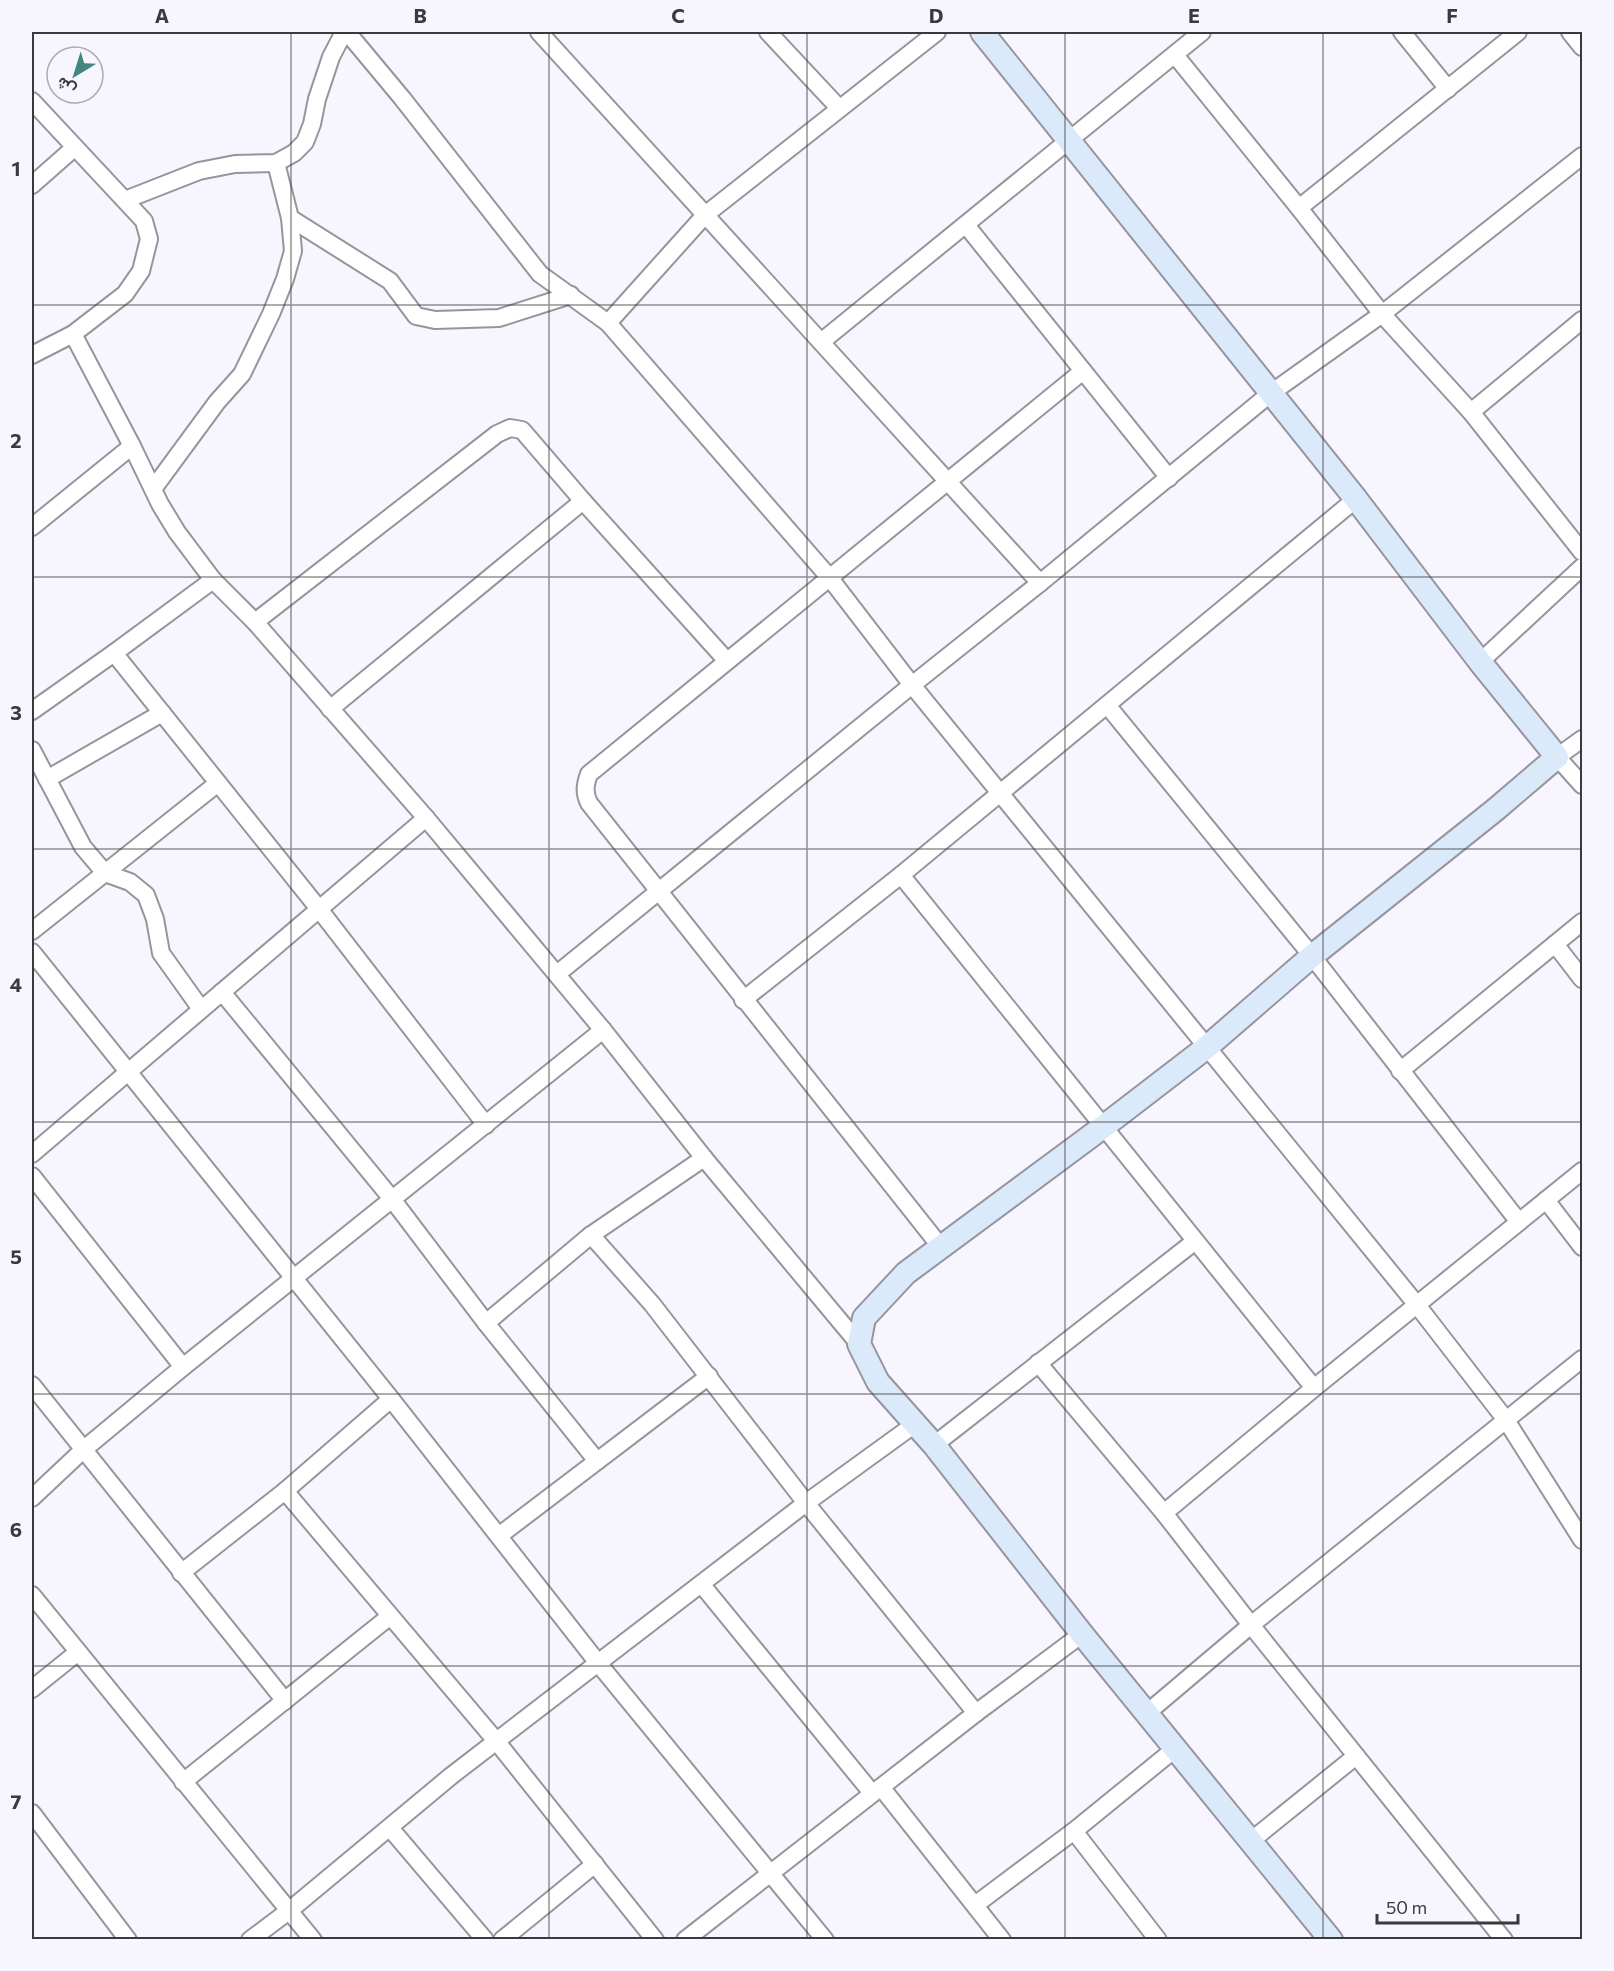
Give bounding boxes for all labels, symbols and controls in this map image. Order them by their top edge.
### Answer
text: A [155,3,169,27]
text: B [413,3,427,27]
text: C [671,3,685,27]
text: D [929,3,943,27]
text: E [1188,3,1200,27]
text: F [1446,3,1458,27]
north arrow [45,45,105,105]
text: ش [52,73,80,101]
text: 1 [11,156,21,180]
text: 2 [10,428,22,452]
text: 3 [10,700,22,724]
text: 4 [10,972,22,996]
text: 5 [10,1244,22,1268]
text: 6 [10,1517,22,1541]
text: 7 [11,1789,22,1813]
scale bar [1377,1887,1518,1925]
text: 50 m [1386,1896,1427,1918]

